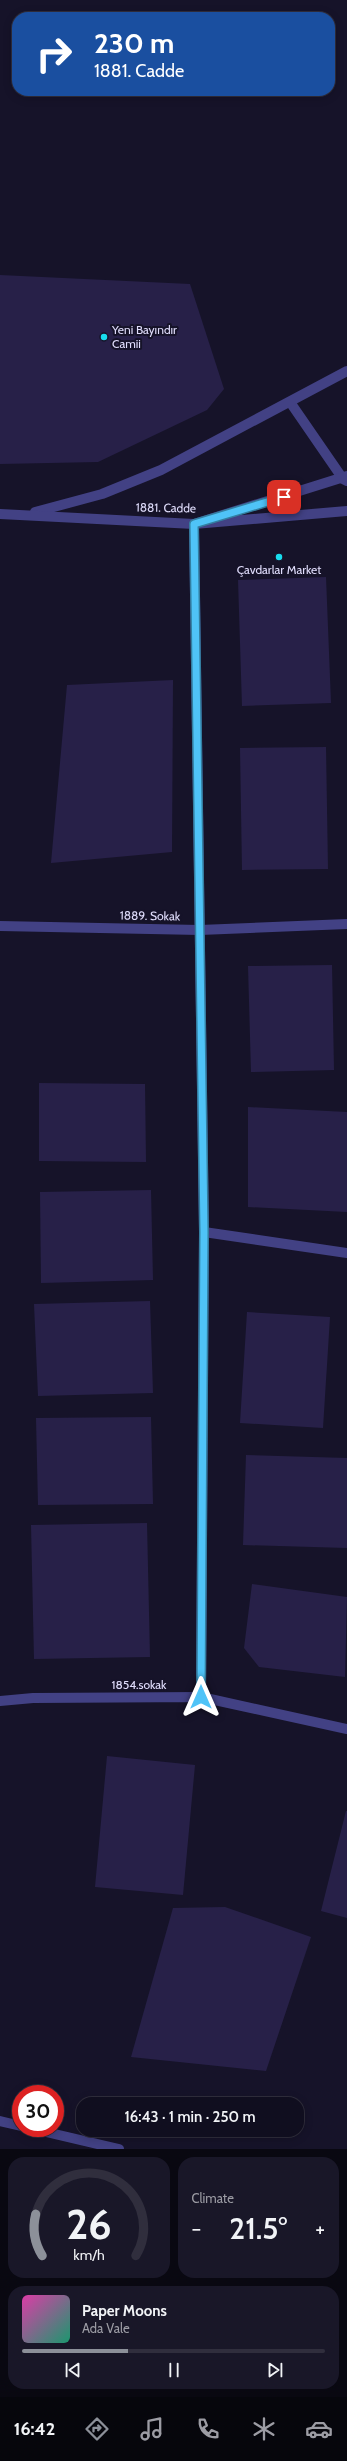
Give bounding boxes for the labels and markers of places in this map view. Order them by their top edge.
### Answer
place label: Yeni Bayındır Camii [111,322,177,351]
marker: Yeni Bayındır Camii [99,332,109,342]
pin [267,480,301,514]
marker: Çavdarlar Market [274,552,284,562]
place label: Çavdarlar Market [237,562,321,577]

